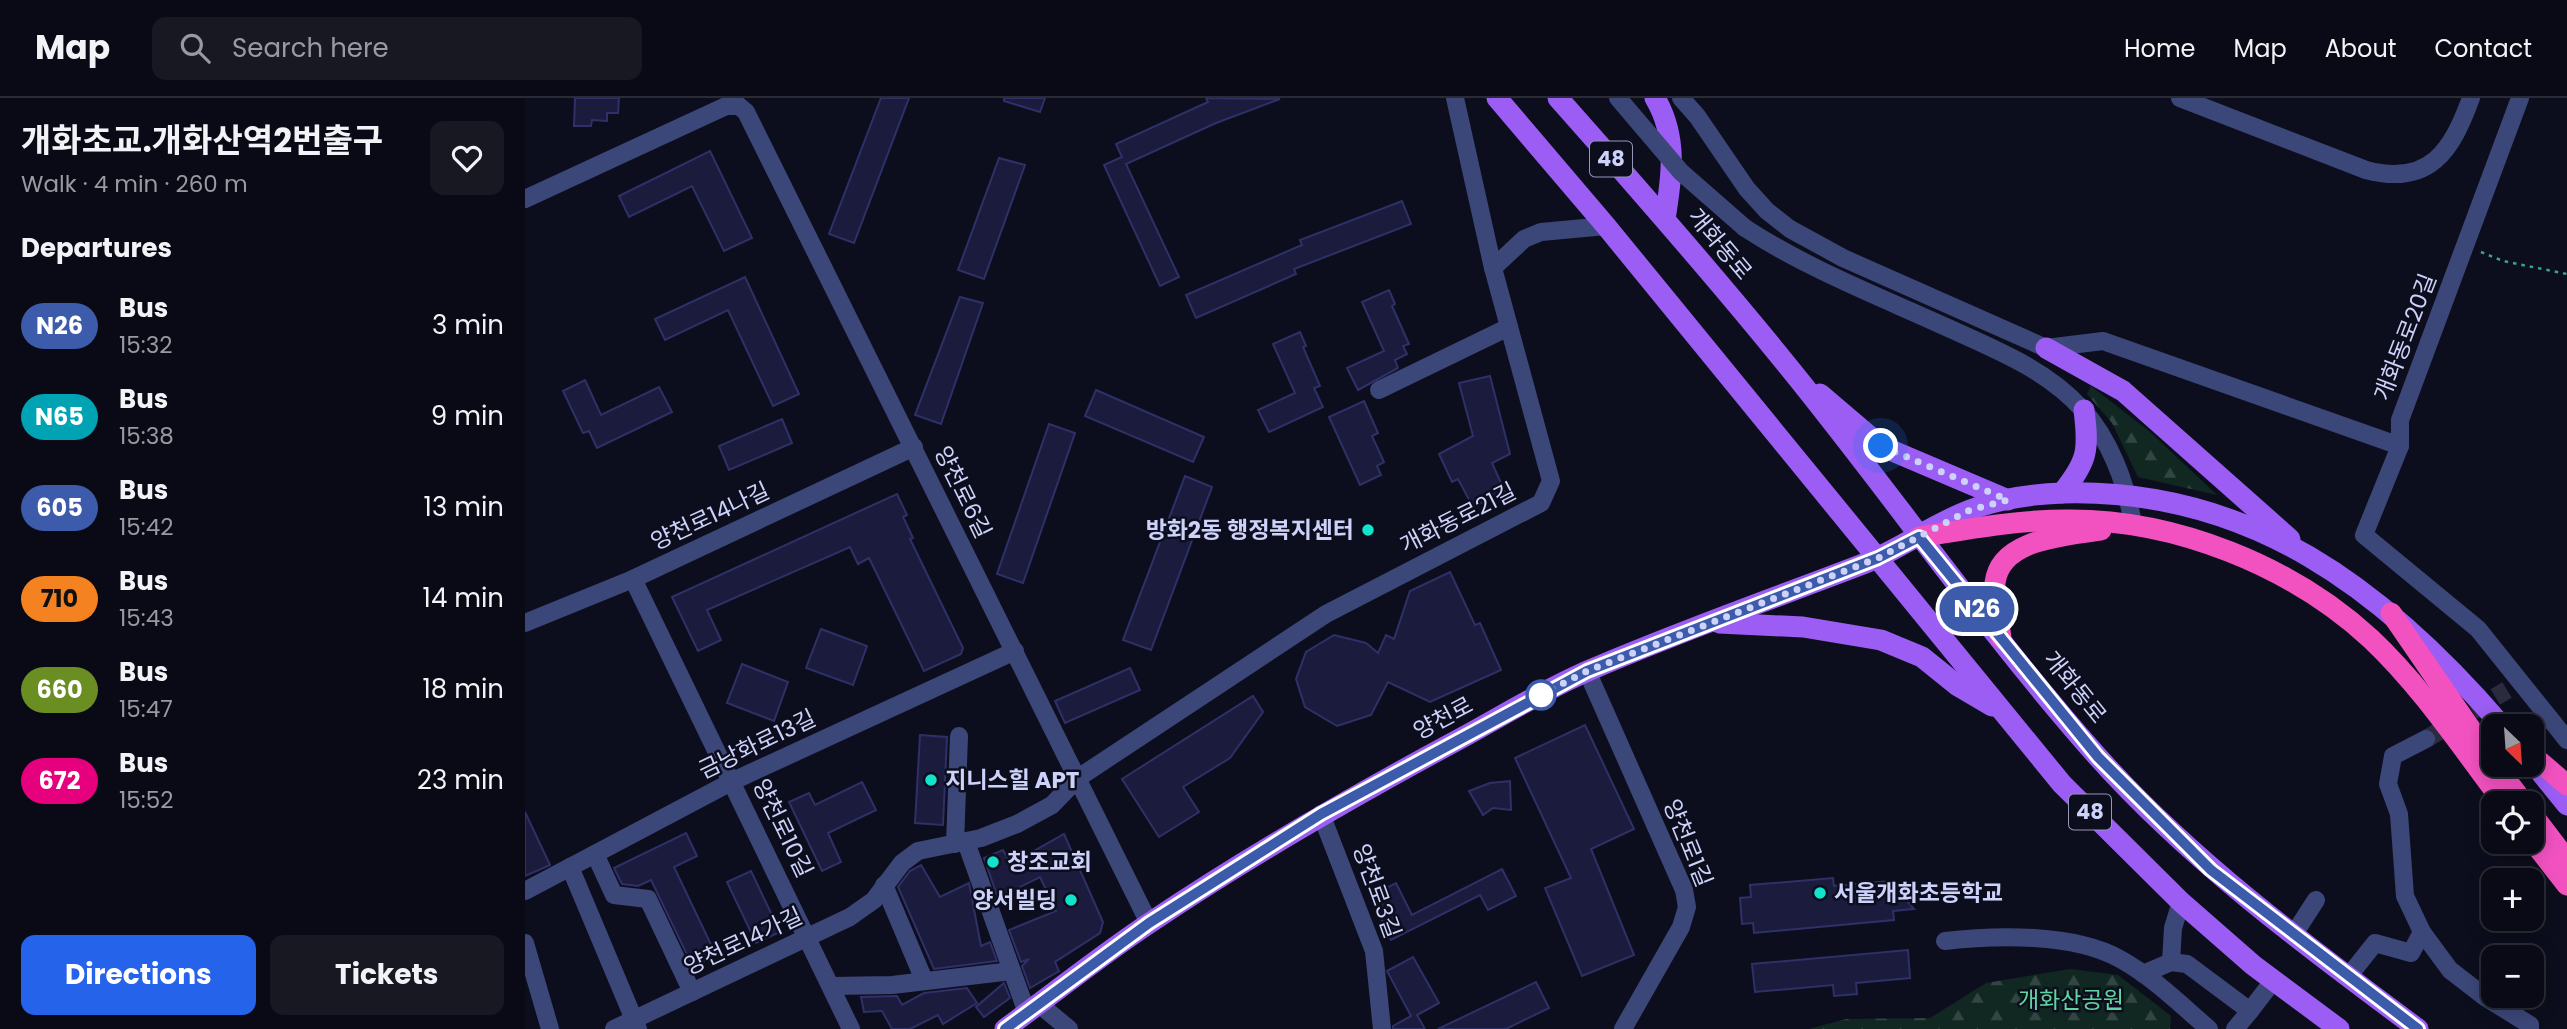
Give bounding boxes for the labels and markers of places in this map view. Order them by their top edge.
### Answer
place label: 방화2동 행정복지센터 [1146,514,1354,546]
marker: 방화2동 행정복지센터 [1360,522,1376,538]
unlabelled marker [1526,680,1556,710]
place label: 지니스힐 APT [945,764,1080,796]
marker: 지니스힐 APT [923,772,939,788]
place label: 창조교회 [1007,846,1092,878]
marker: 창조교회 [985,854,1001,870]
place label: 서울개화초등학교 [1834,877,2003,909]
place label: 양서빌딩 [972,884,1057,916]
marker: 서울개화초등학교 [1812,885,1828,901]
marker: 양서빌딩 [1063,892,1079,908]

